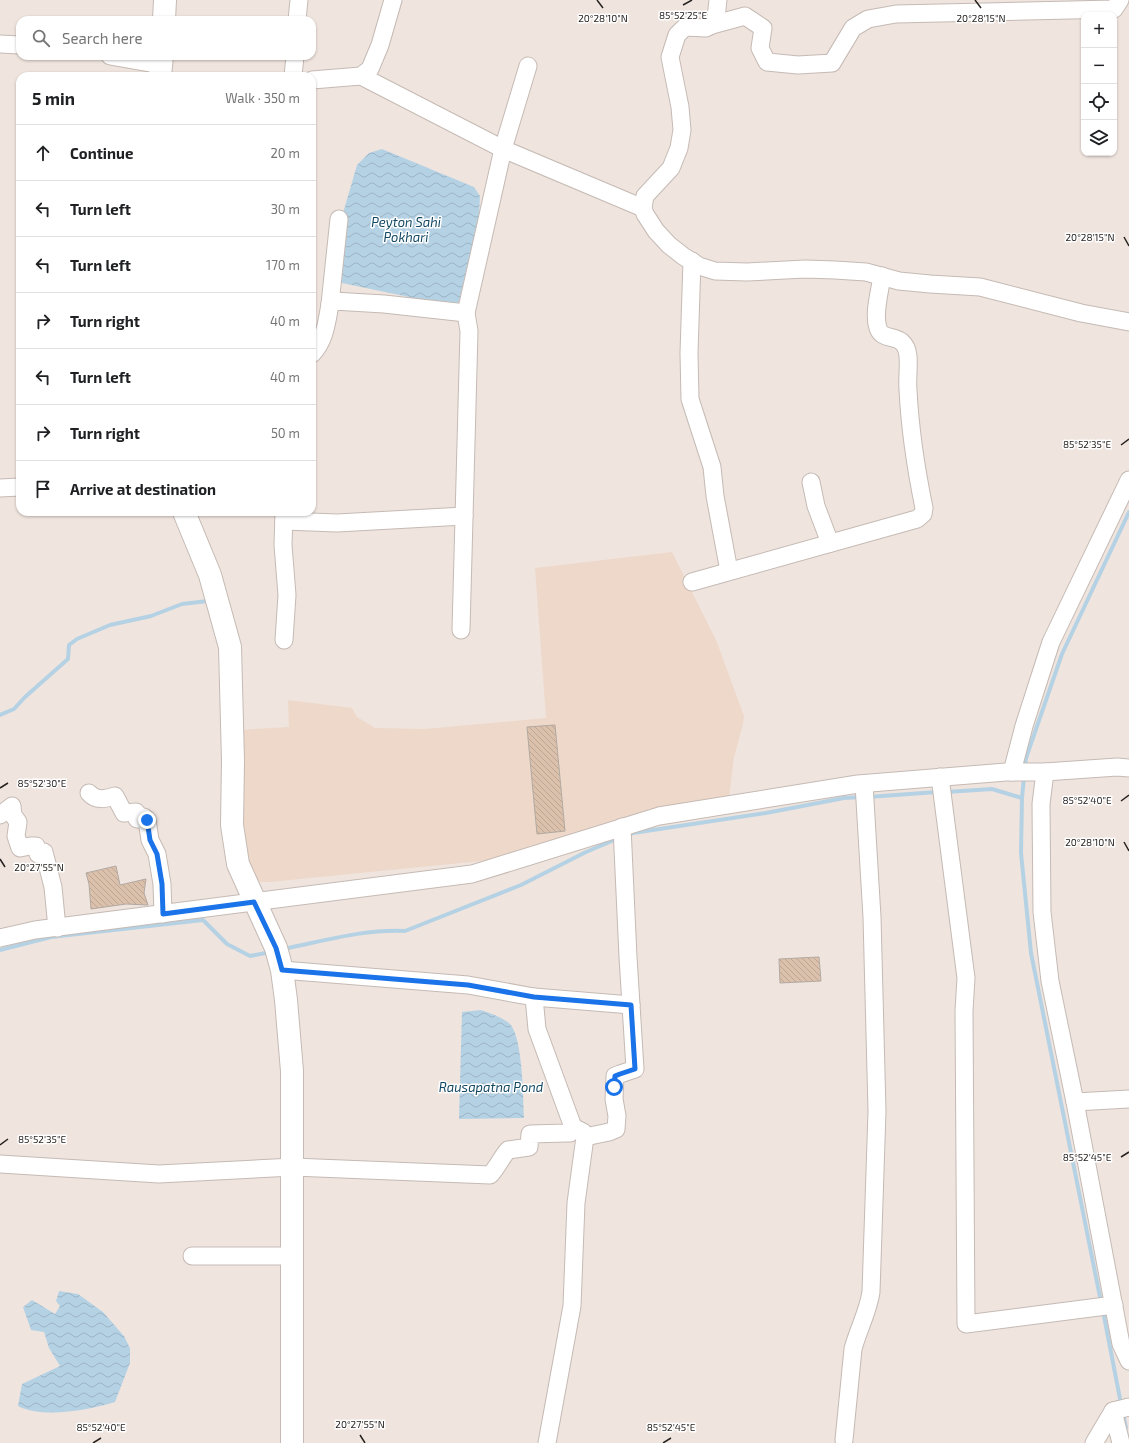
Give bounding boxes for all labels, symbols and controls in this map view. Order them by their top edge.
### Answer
text: 85°52'25"E [659,9,708,21]
text: 20°28'10"N [578,12,628,24]
text: 20°28'15"N [957,12,1005,24]
map controls [1081,12,1117,156]
button: + [1081,12,1117,48]
search box [16,16,316,60]
icon: search [30,27,52,49]
text: Search here [62,29,143,47]
button: − [1081,48,1117,84]
button: locate [1081,84,1117,120]
text: 5 min [32,88,75,108]
text: Walk · 350 m [225,90,300,106]
button: layers [1081,120,1117,156]
icon: ahead [32,142,54,164]
text: Continue [70,144,133,162]
text: 20 m [271,145,300,161]
icon: left [32,198,54,220]
text: Turn left [70,200,131,218]
text: 30 m [271,201,300,217]
water label: Peyton Sahi Pokhari [371,214,441,245]
text: 20°28'15"N [1066,231,1114,243]
icon: left [32,254,54,276]
text: Turn left [70,256,131,274]
text: 170 m [266,257,300,273]
icon: right [32,310,54,332]
text: Turn right [70,312,140,330]
text: 40 m [270,313,300,329]
icon: left [32,366,54,388]
text: Turn left [70,368,131,386]
text: 40 m [270,369,300,385]
icon: right [32,422,54,444]
text: Turn right [70,424,140,442]
text: 50 m [271,425,300,441]
text: 85°52'35"E [1063,438,1111,450]
icon: arrive [32,478,54,500]
text: Arrive at destination [70,480,216,498]
text: 85°52'30"E [18,777,67,789]
text: 85°52'40"E [1062,794,1112,806]
route end [138,811,156,829]
text: 20°28'10"N [1065,836,1115,848]
text: 20°27'55"N [14,861,64,873]
route start [605,1078,623,1096]
water label: Rausapatna Pond [439,1079,544,1095]
text: 85°52'35"E [18,1133,66,1145]
text: 85°52'45"E [1063,1151,1112,1163]
text: 20°27'55"N [335,1418,385,1430]
text: 85°52'40"E [76,1421,126,1433]
text: 85°52'45"E [647,1421,696,1433]

